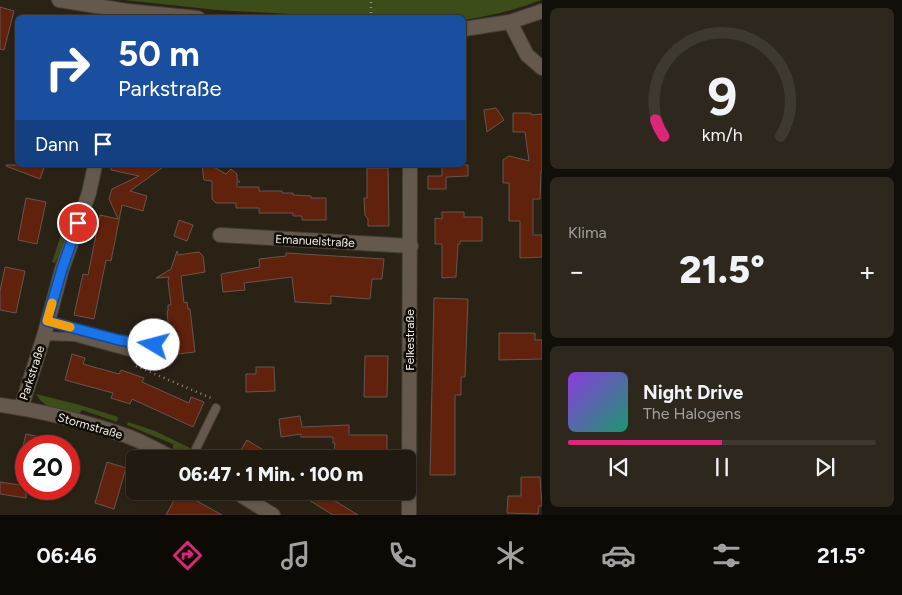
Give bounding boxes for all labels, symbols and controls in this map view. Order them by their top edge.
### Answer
text: 50 m [118,33,200,75]
icon: right [35,35,100,100]
text: 9 [707,66,737,128]
text: Parkstraße [118,75,222,102]
text: km/h [702,124,742,145]
icon: arrive [89,130,117,158]
text: Dann [35,133,79,156]
pin [57,202,99,244]
icon: arrive [64,209,92,237]
text: Klima [568,223,607,242]
street label: Emanuelstraße [275,232,356,250]
text: 21.5° [679,247,765,293]
text: − [568,254,585,288]
text: + [859,254,876,288]
street label: Felkestraße [403,309,417,371]
position arrow [127,318,179,370]
street label: Parkstraße [17,344,48,402]
text: Night Drive [643,381,743,404]
text: The Halogens [643,404,741,423]
street label: Stormstraße [56,410,124,442]
speed limit sign: 20 [15,435,80,500]
icon: previous [605,453,633,481]
icon: pause [708,453,736,481]
icon: next [811,453,839,481]
text: 06:47 · 1 Min. · 100 m [179,463,363,486]
icon: directions [170,538,205,573]
icon: music [278,538,313,573]
icon: phone [385,538,420,573]
icon: climate [493,538,528,573]
icon: car [601,538,636,573]
icon: filters [709,538,744,573]
text: 06:46 [36,542,97,569]
text: 21.5° [817,542,865,569]

